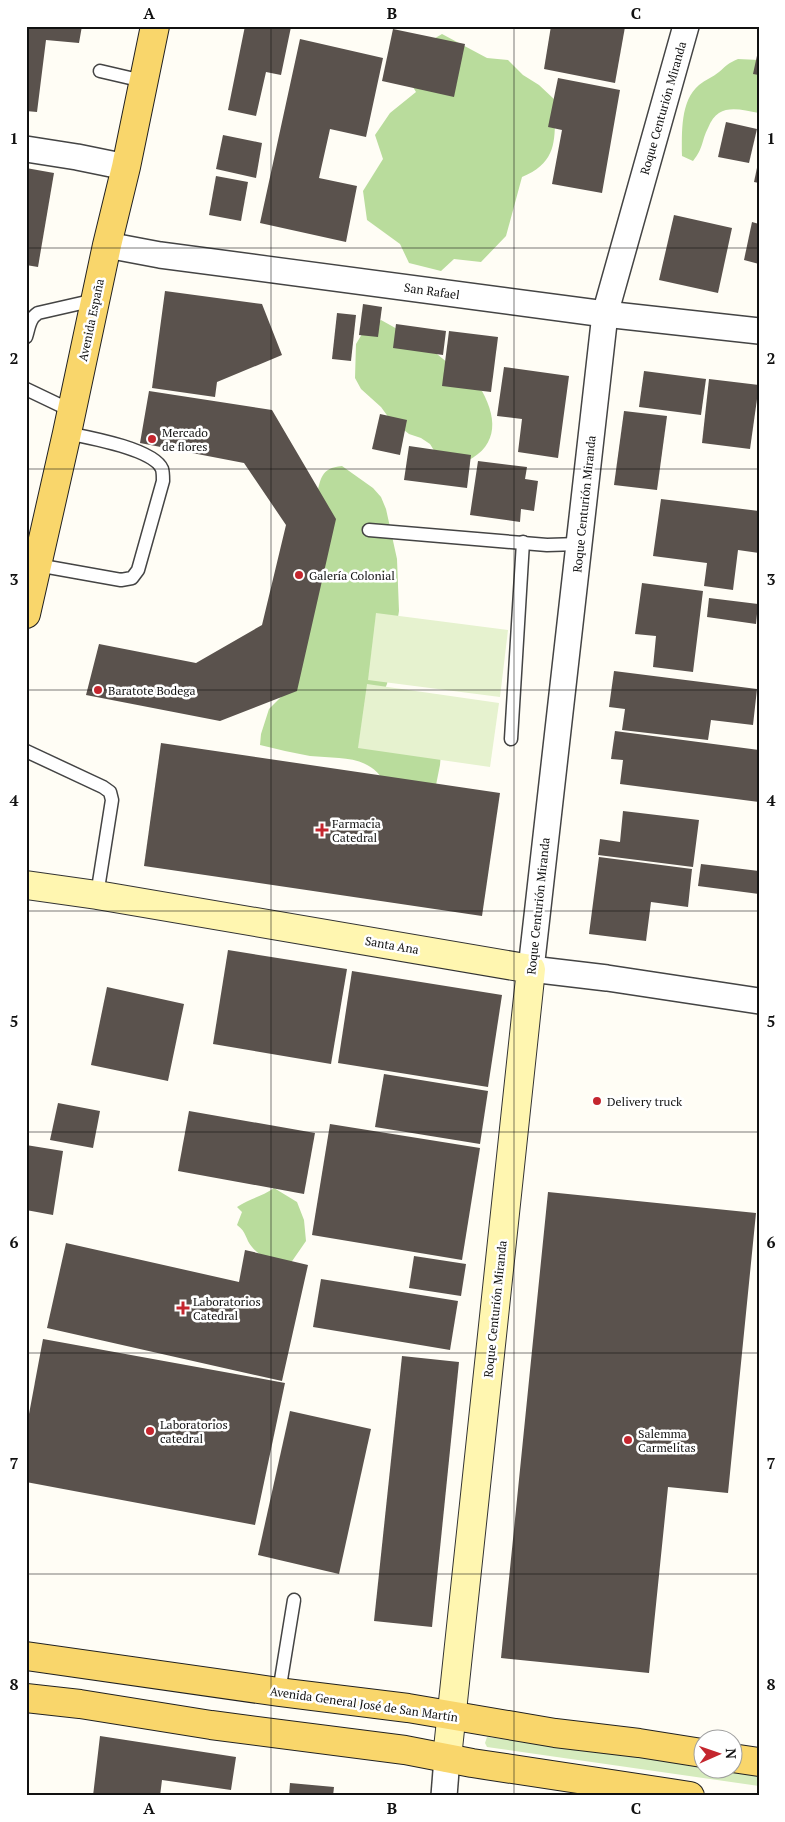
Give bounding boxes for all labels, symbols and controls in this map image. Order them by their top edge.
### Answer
text: A [143,2,155,24]
text: B [387,2,397,24]
text: C [631,2,641,24]
street label: Roque Centurión Miranda [637,40,689,176]
text: 1 [9,127,19,149]
text: 1 [766,127,776,149]
street label: Avenida España [75,277,107,363]
street label: San Rafael [403,280,461,302]
text: 2 [9,347,19,369]
text: 2 [766,347,776,369]
place label: Mercado de flores [162,425,208,454]
marker: Mercado de flores [146,433,158,445]
street label: Roque Centurión Miranda [569,435,599,573]
text: 3 [9,568,19,590]
place label: Galería Colonial [309,568,395,583]
text: 3 [766,568,776,590]
marker: Galería Colonial [293,569,305,581]
place label: Baratote Bodega [108,683,196,698]
marker: Baratote Bodega [92,684,104,696]
text: 4 [9,789,19,811]
text: 4 [766,789,776,811]
place label: Farmacia Catedral [332,816,381,845]
marker: Farmacia Catedral [316,824,328,836]
street label: Roque Centurión Miranda [523,837,553,975]
street label: Santa Ana [364,933,420,957]
text: 5 [9,1010,19,1032]
text: 5 [766,1010,776,1032]
place label: Delivery truck [607,1094,683,1109]
marker: Delivery truck [591,1095,603,1107]
text: 6 [9,1231,19,1253]
text: 6 [766,1231,776,1253]
street label: Roque Centurión Miranda [480,1240,510,1378]
place label: Laboratorios Catedral [193,1294,261,1323]
marker: Laboratorios Catedral [177,1302,189,1314]
place label: Laboratorios catedral [160,1417,228,1446]
marker: Laboratorios catedral [144,1425,156,1437]
place label: Salemma Carmelitas [638,1426,696,1455]
marker: Salemma Carmelitas [622,1434,634,1446]
text: 7 [9,1452,19,1474]
text: 7 [766,1452,776,1474]
text: 8 [9,1673,19,1695]
text: 8 [766,1673,776,1695]
street label: Avenida General José de San Martín [269,1683,459,1725]
north arrow [692,1730,742,1780]
text: N [722,1748,741,1760]
text: A [143,1797,155,1819]
text: B [387,1797,397,1819]
text: C [631,1797,641,1819]

